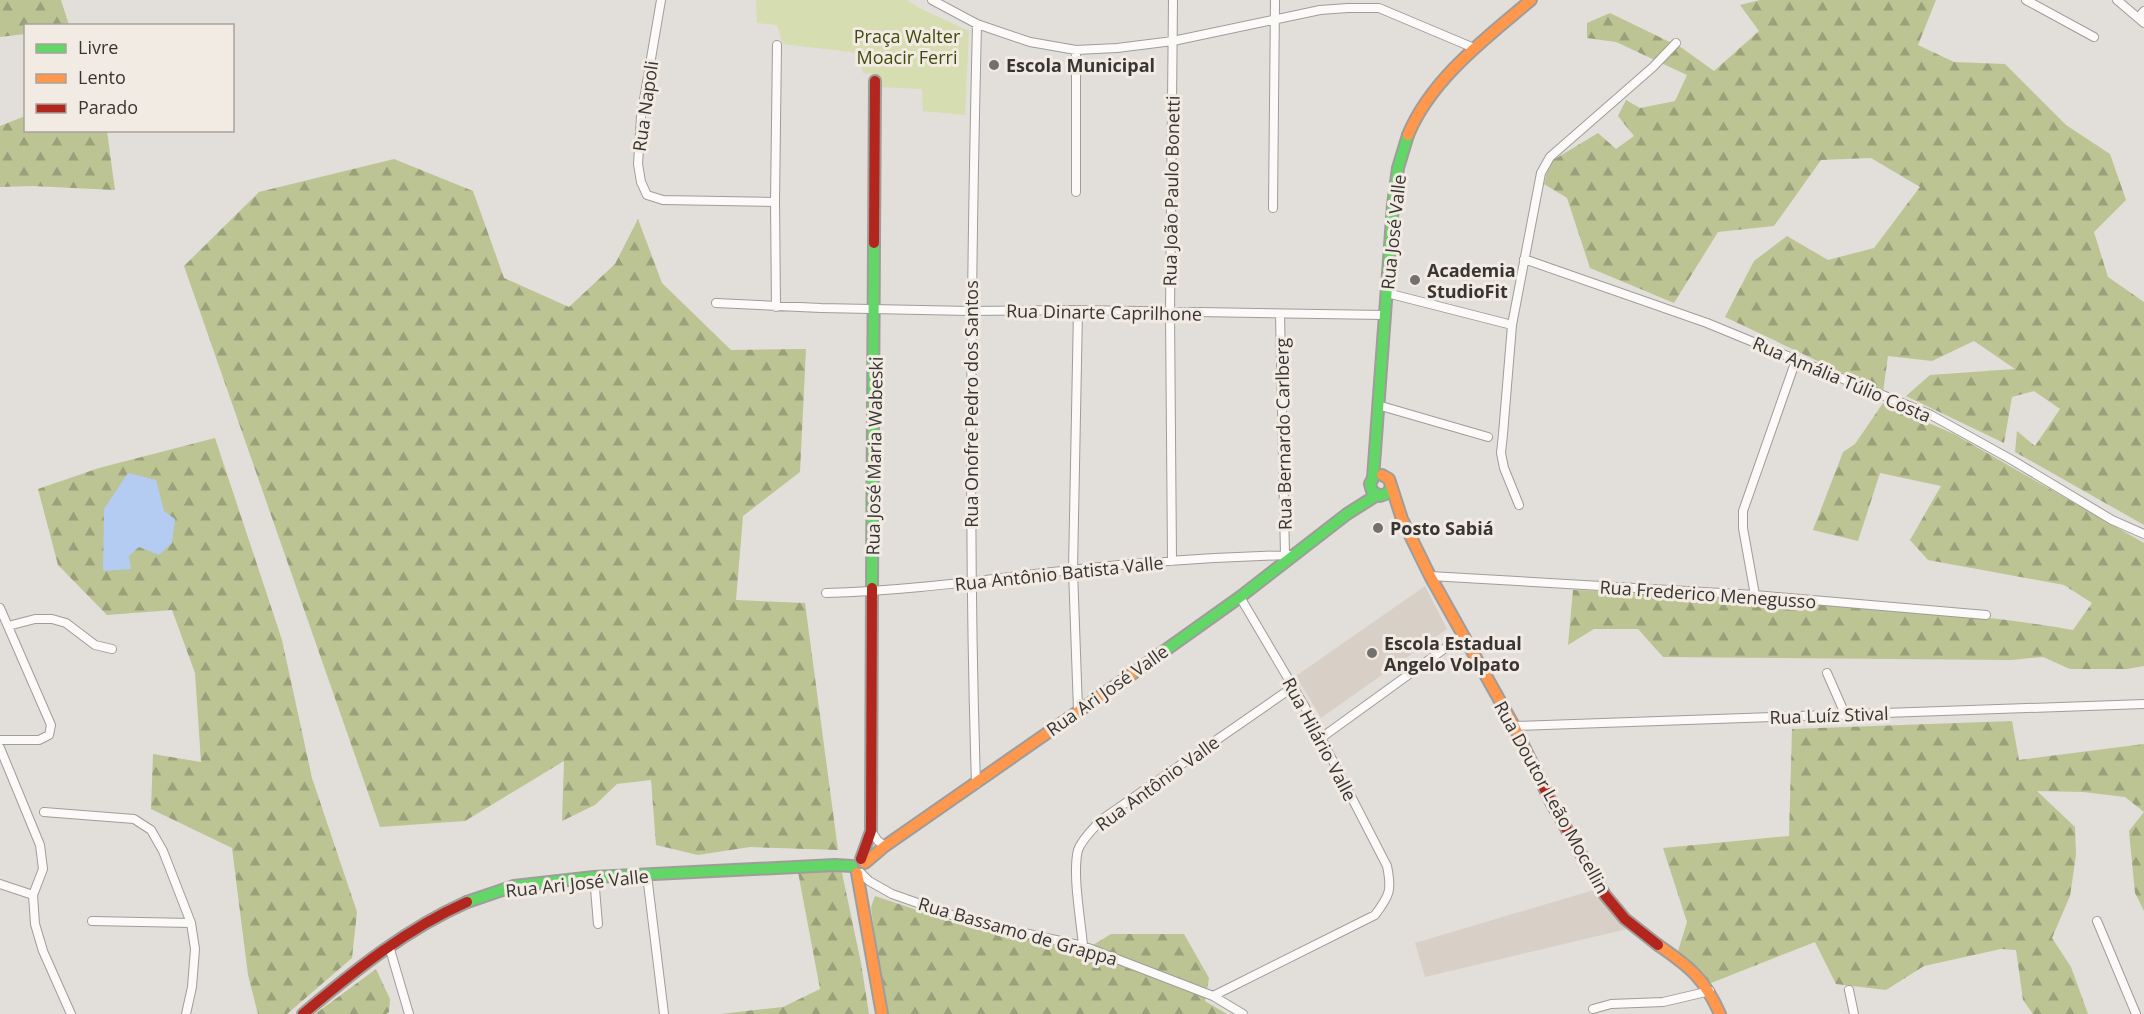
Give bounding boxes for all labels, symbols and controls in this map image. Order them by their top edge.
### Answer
legend [24,24,234,132]
park label: Praça Walter Moacir Ferri [854,24,961,69]
text: Livre [78,35,118,59]
place label: Escola Municipal [1006,53,1155,77]
marker: Escola Municipal [987,58,1001,72]
street label: Rua Napoli [627,59,663,153]
text: Lento [78,65,126,89]
text: Parado [78,95,138,119]
street label: Rua João Paulo Bonetti [1157,95,1185,287]
street label: Rua José Valle [1375,173,1411,291]
place label: Academia StudioFit [1427,258,1516,303]
marker: Academia StudioFit [1408,273,1422,287]
street label: Rua Onofre Pedro dos Santos [959,280,983,528]
street label: Rua Dinarte Caprilhone [1006,298,1202,326]
street label: Rua Amália Túlio Costa [1749,331,1935,427]
street label: Rua Bernardo Carlberg [1269,337,1297,530]
street label: Rua José Maria Wabeski [860,356,888,556]
place label: Posto Sabiá [1390,516,1494,540]
marker: Posto Sabiá [1371,521,1385,535]
street label: Rua Antônio Batista Valle [953,550,1165,596]
street label: Rua Frederico Menegusso [1599,574,1817,614]
place label: Escola Estadual Angelo Volpato [1384,631,1522,676]
street label: Rua Ari José Valle [1041,639,1173,741]
marker: Escola Estadual Angelo Volpato [1365,646,1379,660]
street label: Rua Hilário Valle [1277,673,1363,805]
street label: Rua Doutor Leão Mocellin [1489,697,1615,897]
street label: Rua Luíz Stival [1769,701,1889,729]
street label: Rua Antônio Valle [1090,730,1224,836]
street label: Rua Ari José Valle [504,864,650,902]
street label: Rua Bassamo de Grappa [916,891,1120,971]

